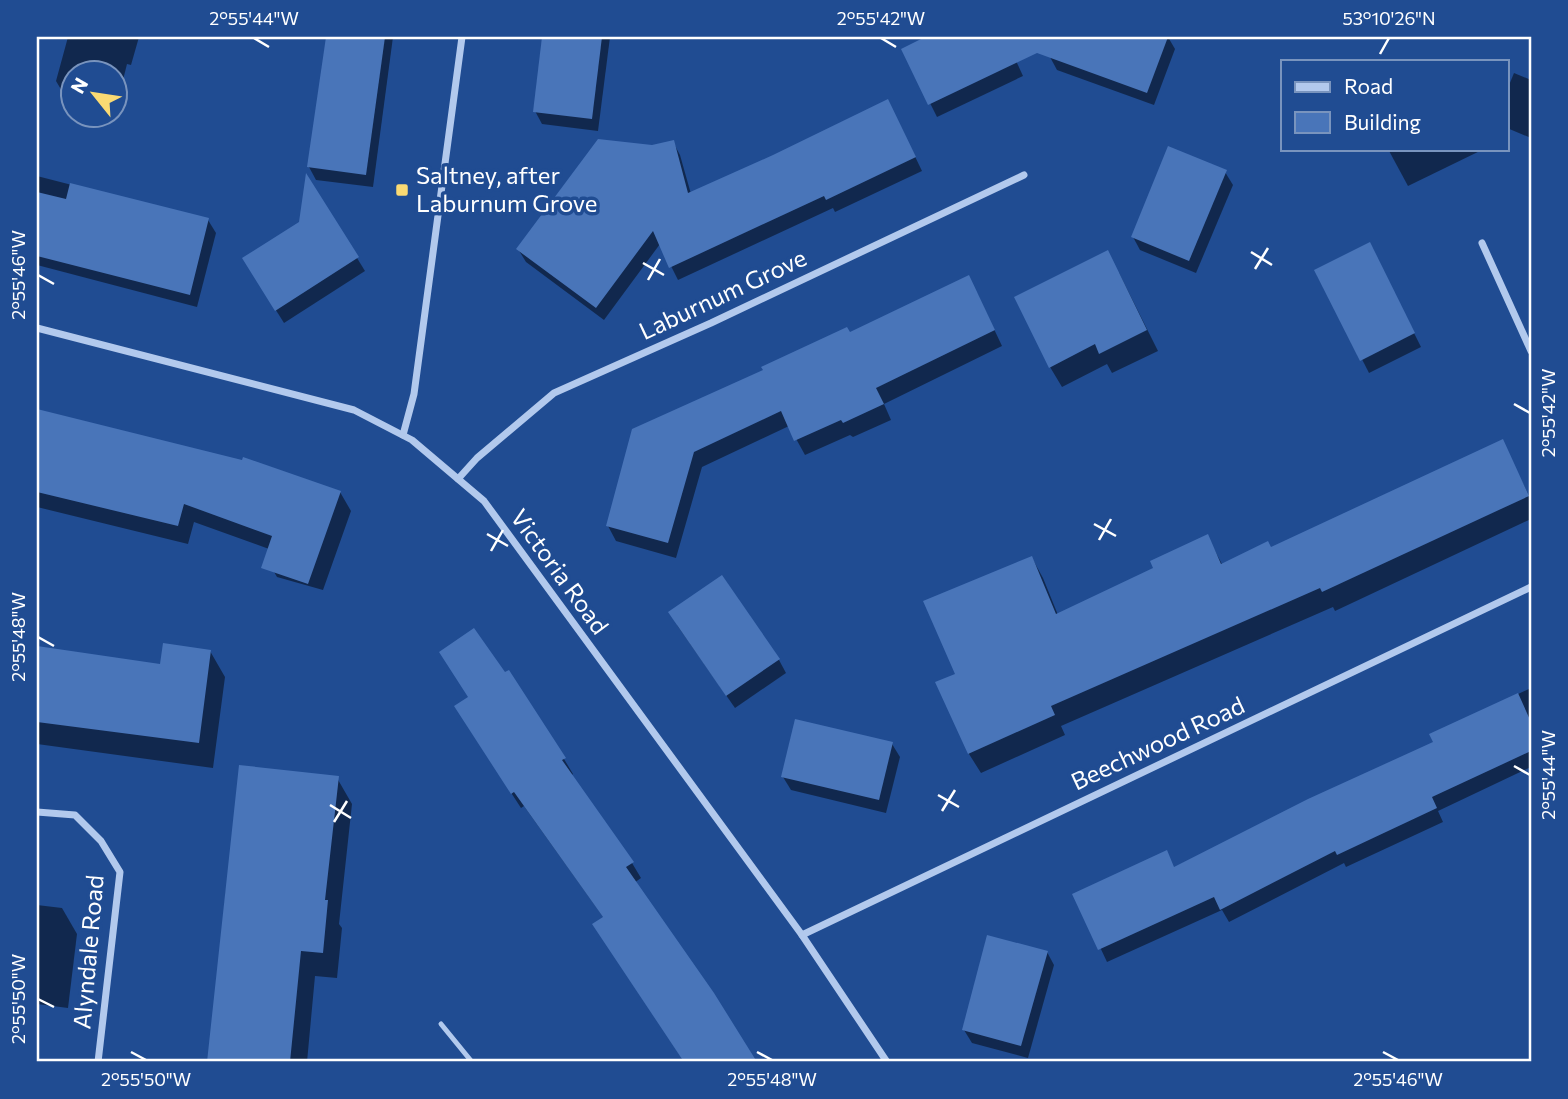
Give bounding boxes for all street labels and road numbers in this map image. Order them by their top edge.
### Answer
street label: Laburnum Grove [634,242,811,345]
street label: Victoria Road [505,503,615,639]
street label: Beechwood Road [1066,690,1249,796]
street label: Alyndale Road [66,874,109,1030]

